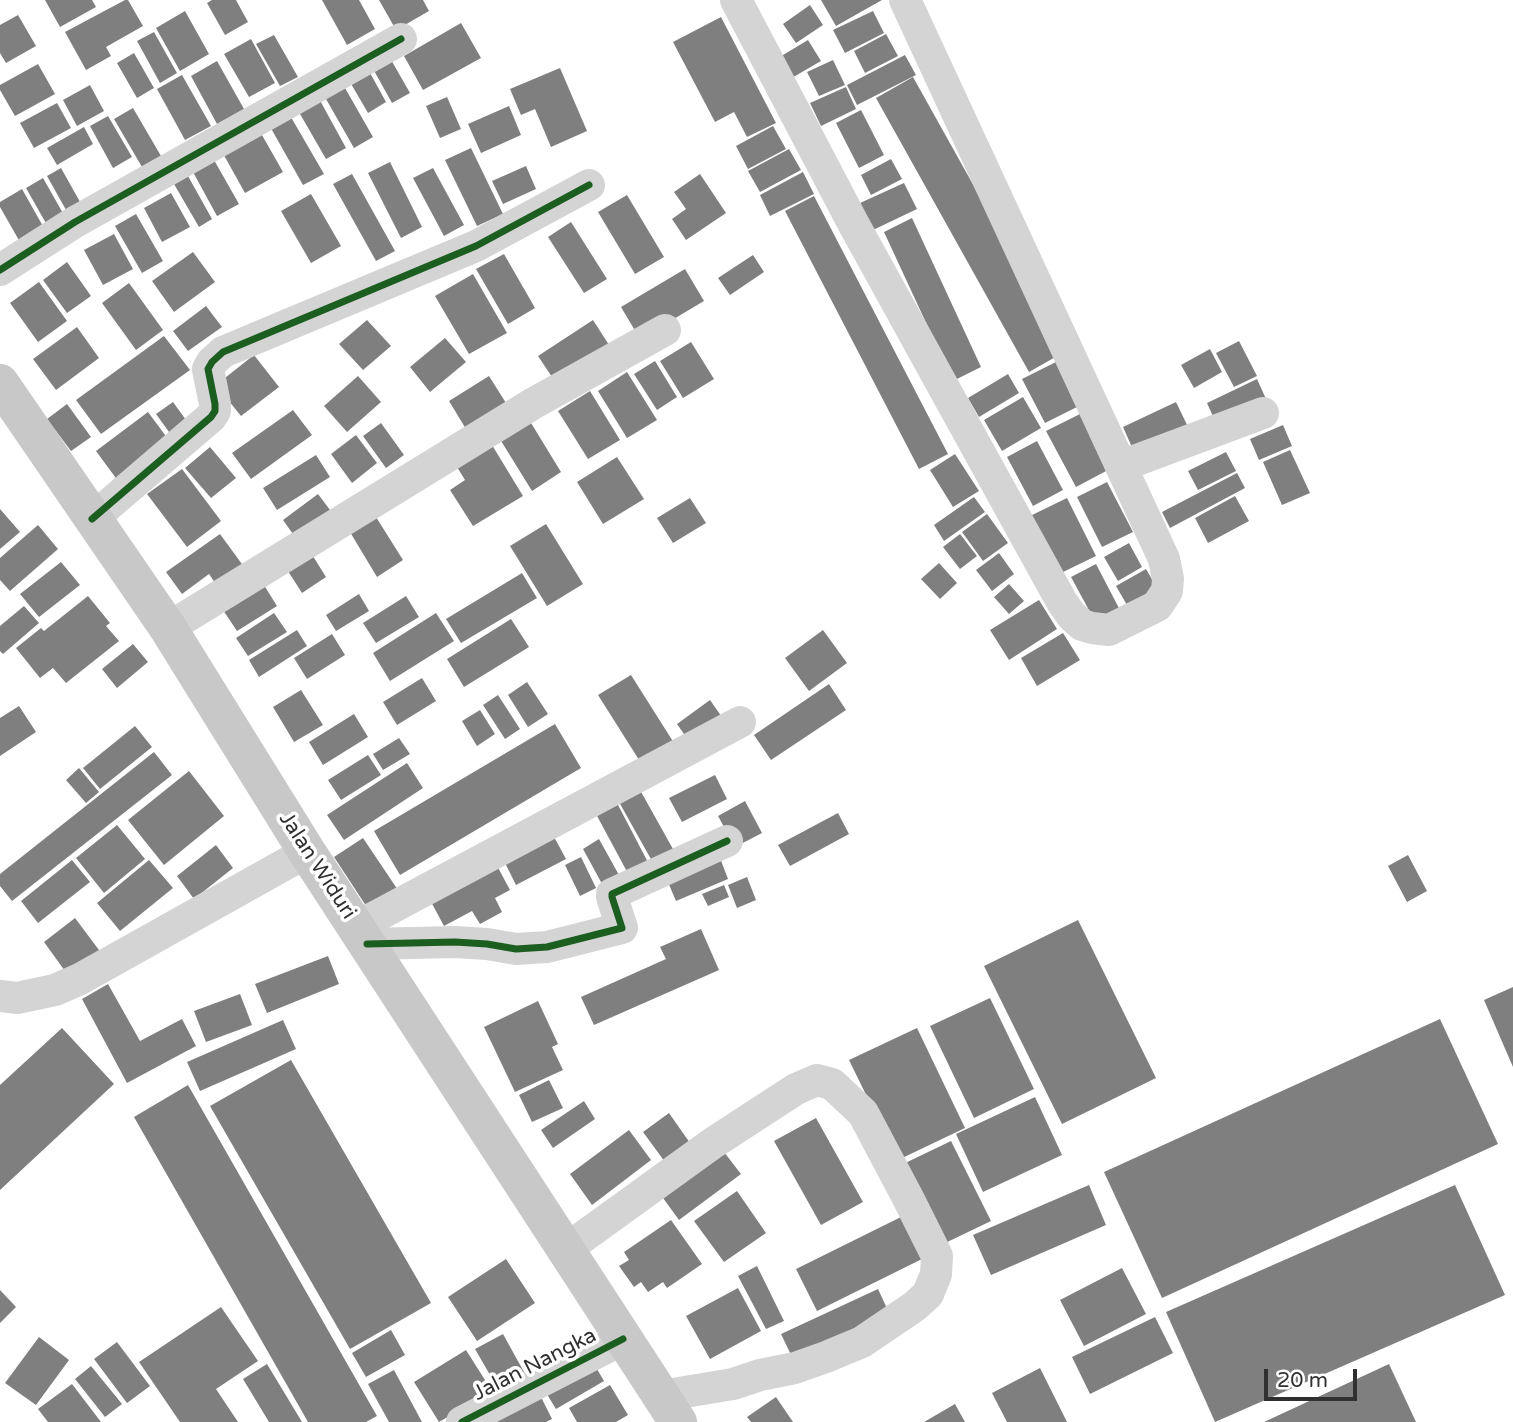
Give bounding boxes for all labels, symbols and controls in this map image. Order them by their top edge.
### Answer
street label: Jalan Widuri [273,808,361,924]
street label: Jalan Nangka [469,1323,601,1407]
scale bar [1268,1356,1361,1400]
text: 20 m [1277,1368,1328,1393]

